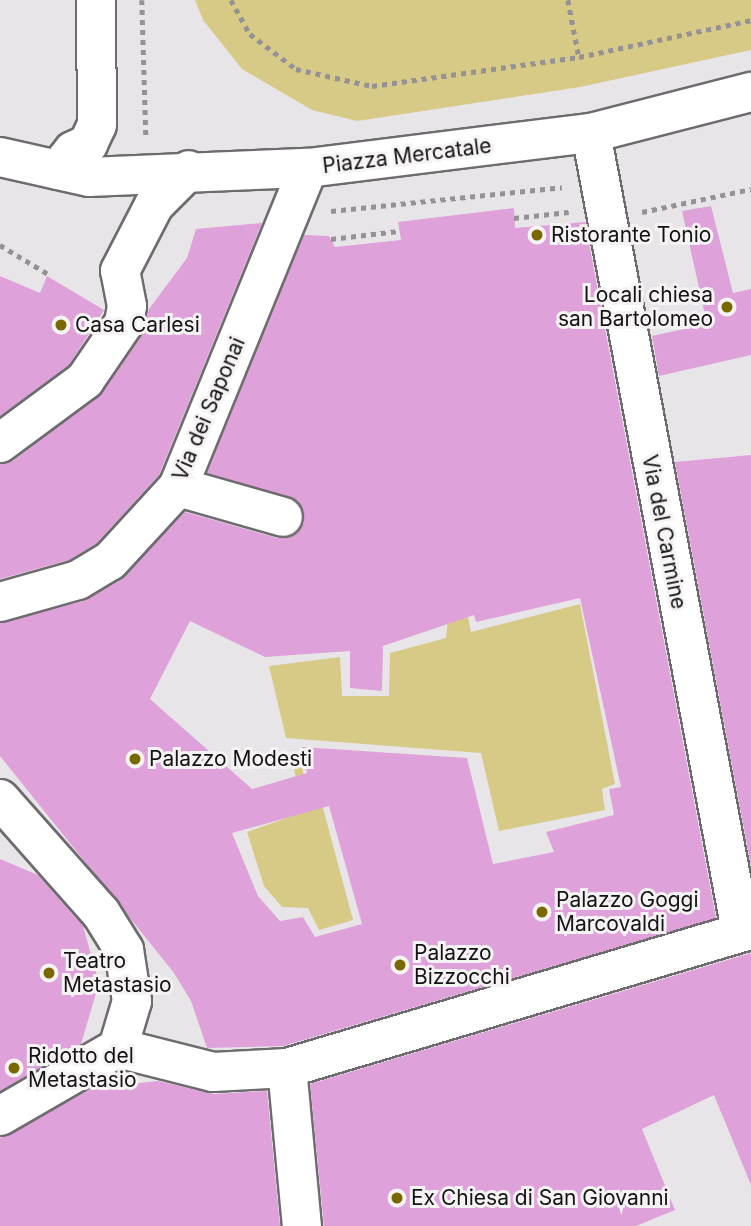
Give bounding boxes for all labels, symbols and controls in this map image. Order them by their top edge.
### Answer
street label: Piazza Mercatale [321,133,493,179]
place label: Ristorante Tonio [551,222,711,248]
marker: Ristorante Tonio [529,227,545,243]
place label: Locali chiesa san Bartolomeo [558,282,713,332]
marker: Locali chiesa san Bartolomeo [719,299,735,315]
place label: Casa Carlesi [75,312,200,338]
marker: Casa Carlesi [53,317,69,333]
street label: Via dei Saponai [167,333,251,485]
street label: Via del Carmine [637,453,691,611]
place label: Palazzo Modesti [149,746,312,772]
marker: Palazzo Modesti [127,751,143,767]
place label: Palazzo Goggi Marcovaldi [556,887,699,937]
marker: Palazzo Goggi Marcovaldi [534,904,550,920]
place label: Palazzo Bizzocchi [414,940,510,990]
place label: Teatro Metastasio [63,948,172,998]
marker: Palazzo Bizzocchi [392,957,408,973]
marker: Teatro Metastasio [41,965,57,981]
place label: Ridotto del Metastasio [28,1043,137,1093]
marker: Ridotto del Metastasio [6,1060,22,1076]
place label: Ex Chiesa di San Giovanni [411,1185,669,1211]
marker: Ex Chiesa di San Giovanni [389,1190,405,1206]

